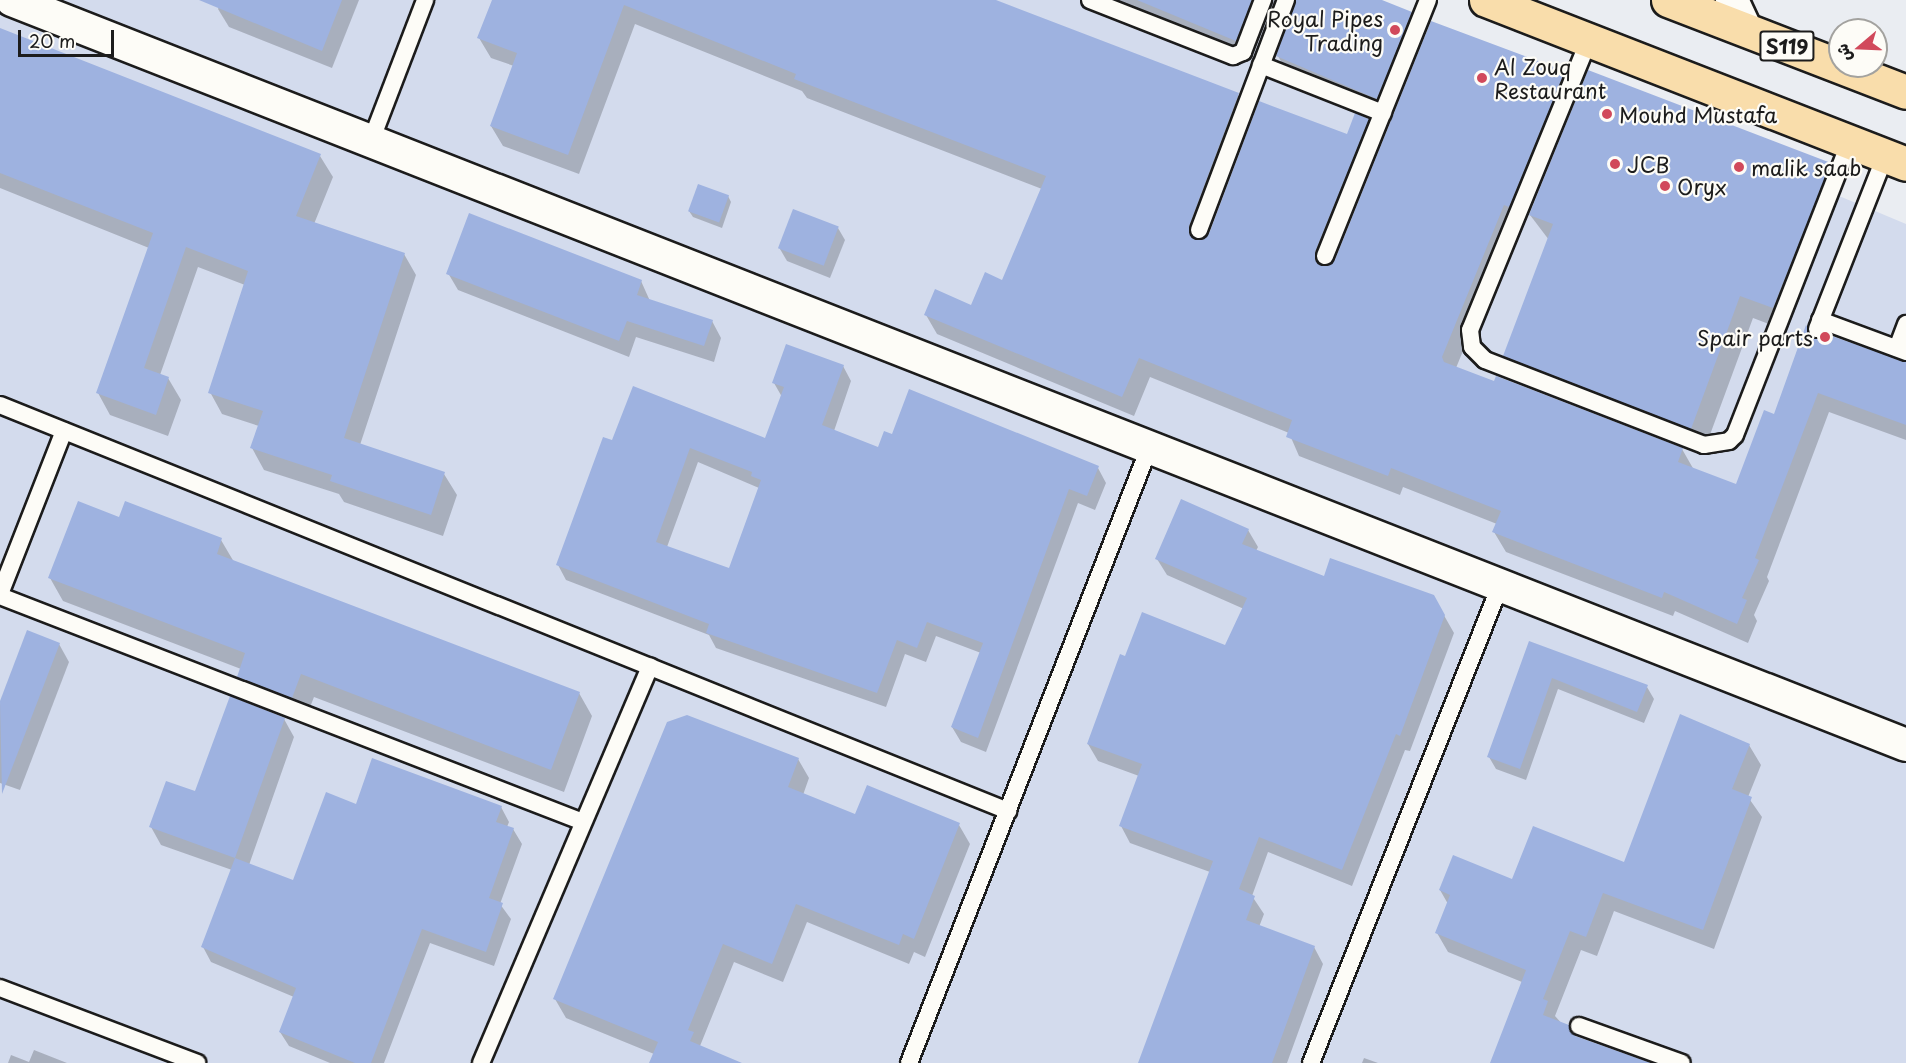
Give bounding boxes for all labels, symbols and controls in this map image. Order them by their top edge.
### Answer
place label: Royal Pipes Trading [1267,5,1383,55]
scale bar [21,18,117,56]
north arrow [1828,18,1888,78]
marker: Royal Pipes Trading [1388,23,1402,37]
text: 20 m [29,27,75,54]
road number: S119 [1758,29,1816,63]
text: ش [1829,41,1857,65]
place label: Al Zouq Restaurant [1494,53,1606,103]
marker: Al Zouq Restaurant [1475,71,1489,85]
place label: Mouhd Mustafa [1619,101,1777,127]
marker: Mouhd Mustafa [1600,107,1614,121]
place label: JCB [1627,151,1669,177]
place label: malik saab [1751,154,1863,180]
marker: JCB [1608,157,1622,171]
marker: malik saab [1732,160,1746,174]
place label: Oryx [1677,173,1727,199]
marker: Oryx [1658,179,1672,193]
place label: Spair parts [1699,324,1813,350]
marker: Spair parts [1818,330,1832,344]

